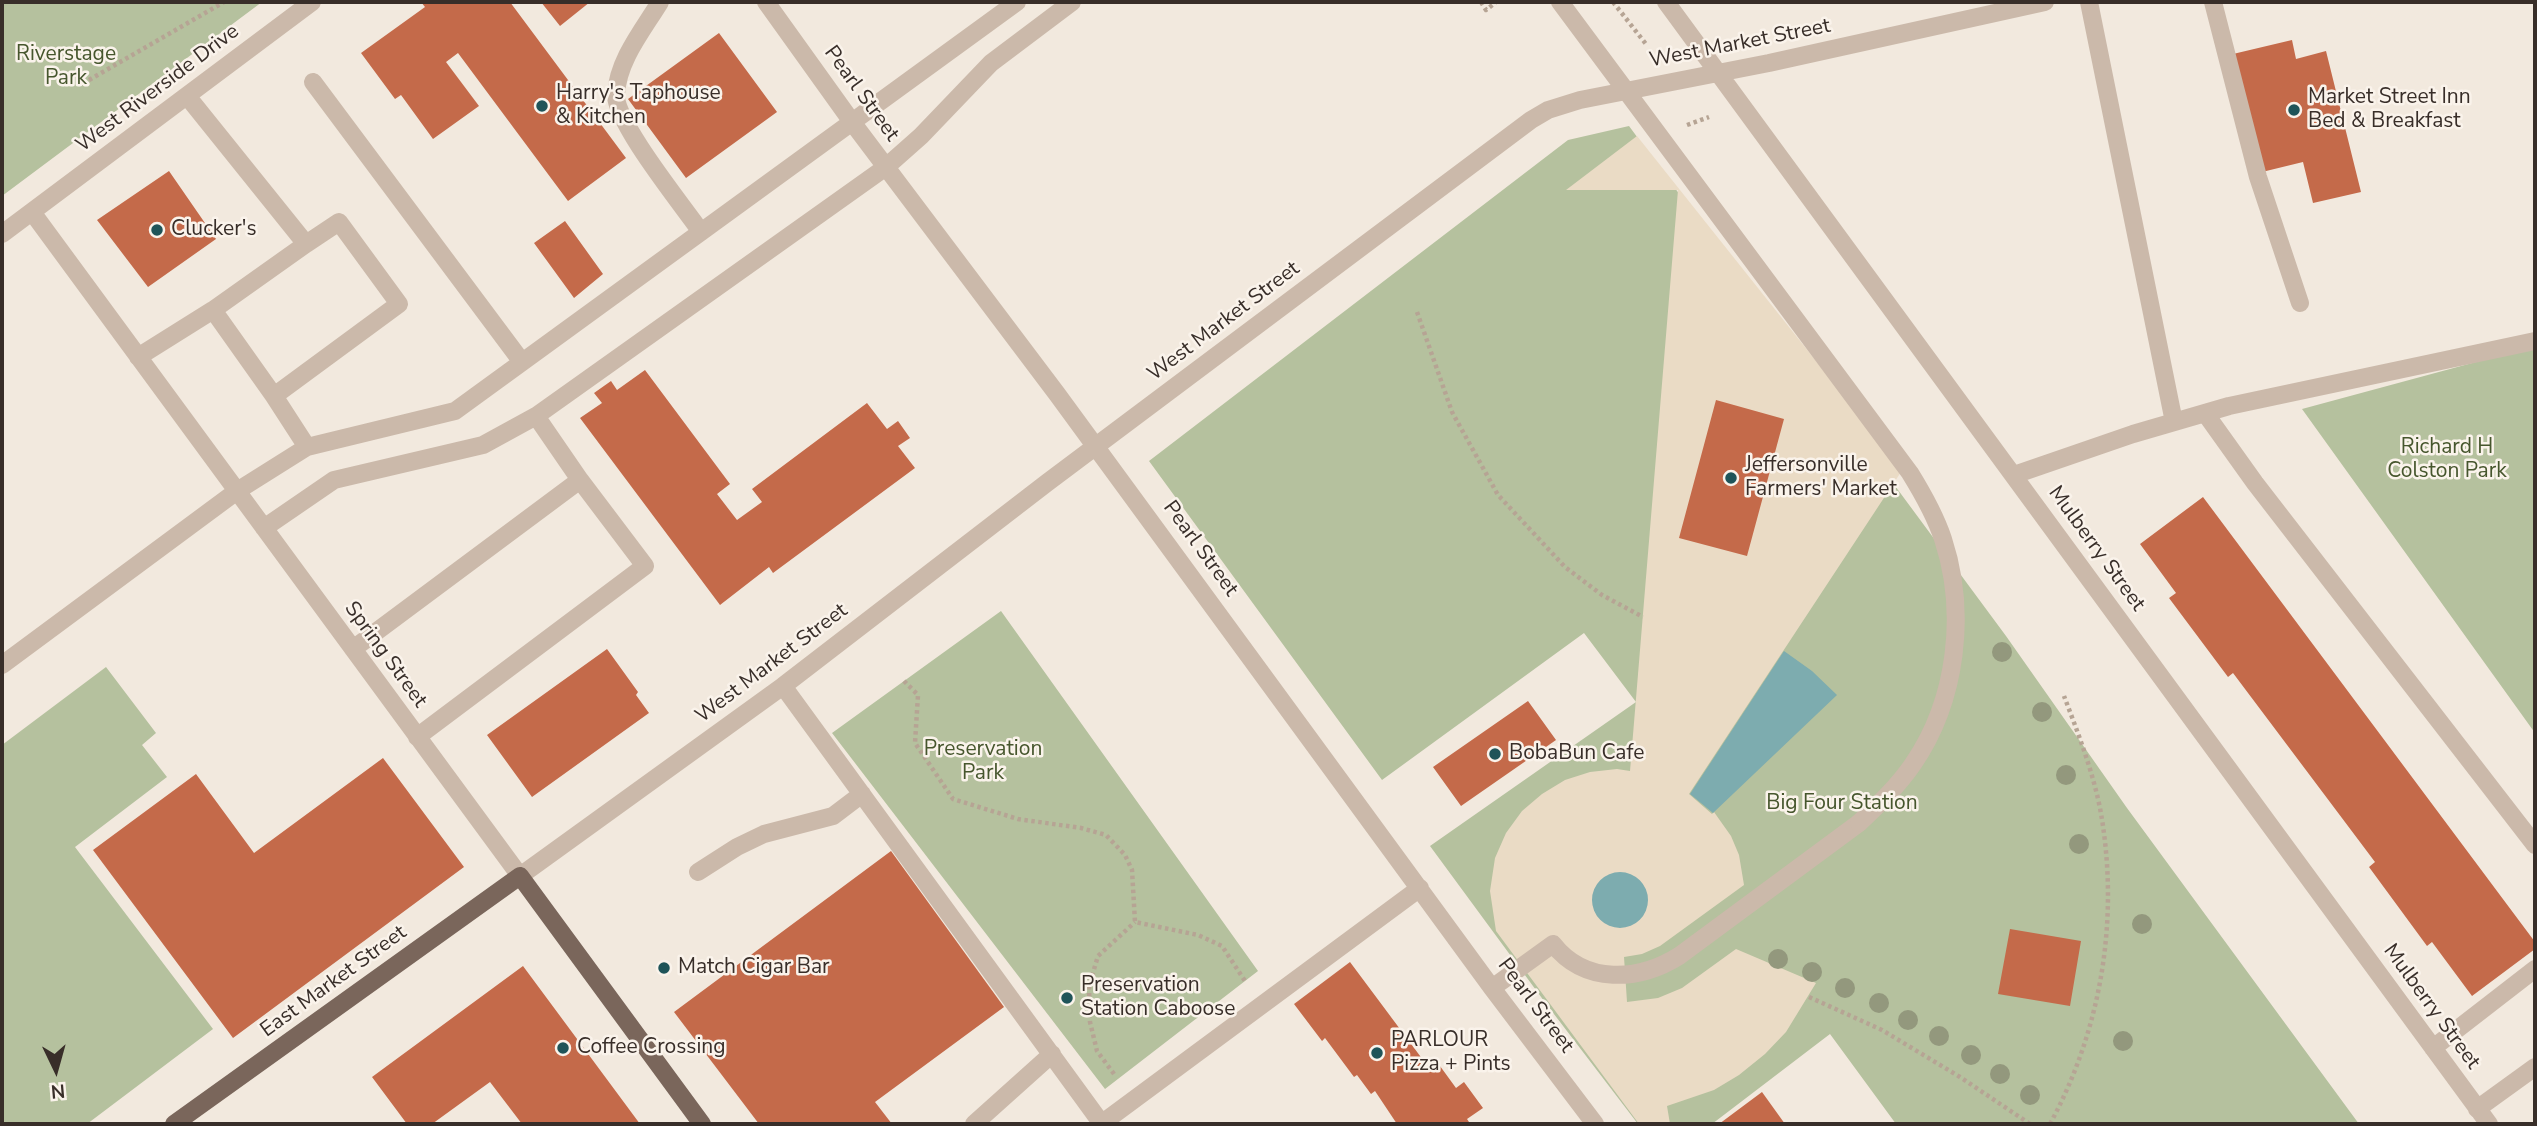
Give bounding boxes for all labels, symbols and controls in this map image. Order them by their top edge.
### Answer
street label: West Market Street [1647,14,1833,74]
street label: West Riverside Drive [72,19,244,159]
street label: Pearl Street [818,41,904,147]
park label: Riverstage Park [16,42,116,92]
place label: Harry's Taphouse & Kitchen [556,81,721,131]
place label: Market Street Inn Bed & Breakfast [2308,85,2471,135]
marker: Harry's Taphouse & Kitchen [534,98,550,114]
marker: Market Street Inn Bed & Breakfast [2286,102,2302,118]
place label: Clucker's [171,217,257,243]
marker: Clucker's [149,222,165,238]
street label: West Market Street [1143,257,1305,387]
park label: Richard H Colston Park [2387,435,2507,485]
place label: Jeffersonville Farmers' Market [1745,453,1897,503]
marker: Jeffersonville Farmers' Market [1723,470,1739,486]
street label: Mulberry Street [2042,482,2150,616]
street label: Pearl Street [1157,496,1243,602]
street label: Spring Street [338,597,432,713]
street label: West Market Street [691,599,853,729]
park label: Preservation Park [924,737,1042,787]
place label: BobaBun Cafe [1509,741,1644,767]
marker: BobaBun Cafe [1487,746,1503,762]
park label: Big Four Station [1766,791,1918,817]
street label: East Market Street [256,921,412,1043]
street label: Mulberry Street [2377,940,2485,1074]
street label: Pearl Street [1491,954,1579,1058]
place label: Match Cigar Bar [678,955,830,981]
marker: Match Cigar Bar [656,960,672,976]
place label: Preservation Station Caboose [1081,973,1235,1023]
marker: Preservation Station Caboose [1059,990,1075,1006]
place label: PARLOUR Pizza + Pints [1391,1028,1511,1078]
north arrow [21,1035,91,1105]
place label: Coffee Crossing [577,1035,726,1061]
marker: Coffee Crossing [555,1040,571,1056]
marker: PARLOUR Pizza + Pints [1369,1045,1385,1061]
text: N [50,1077,66,1104]

